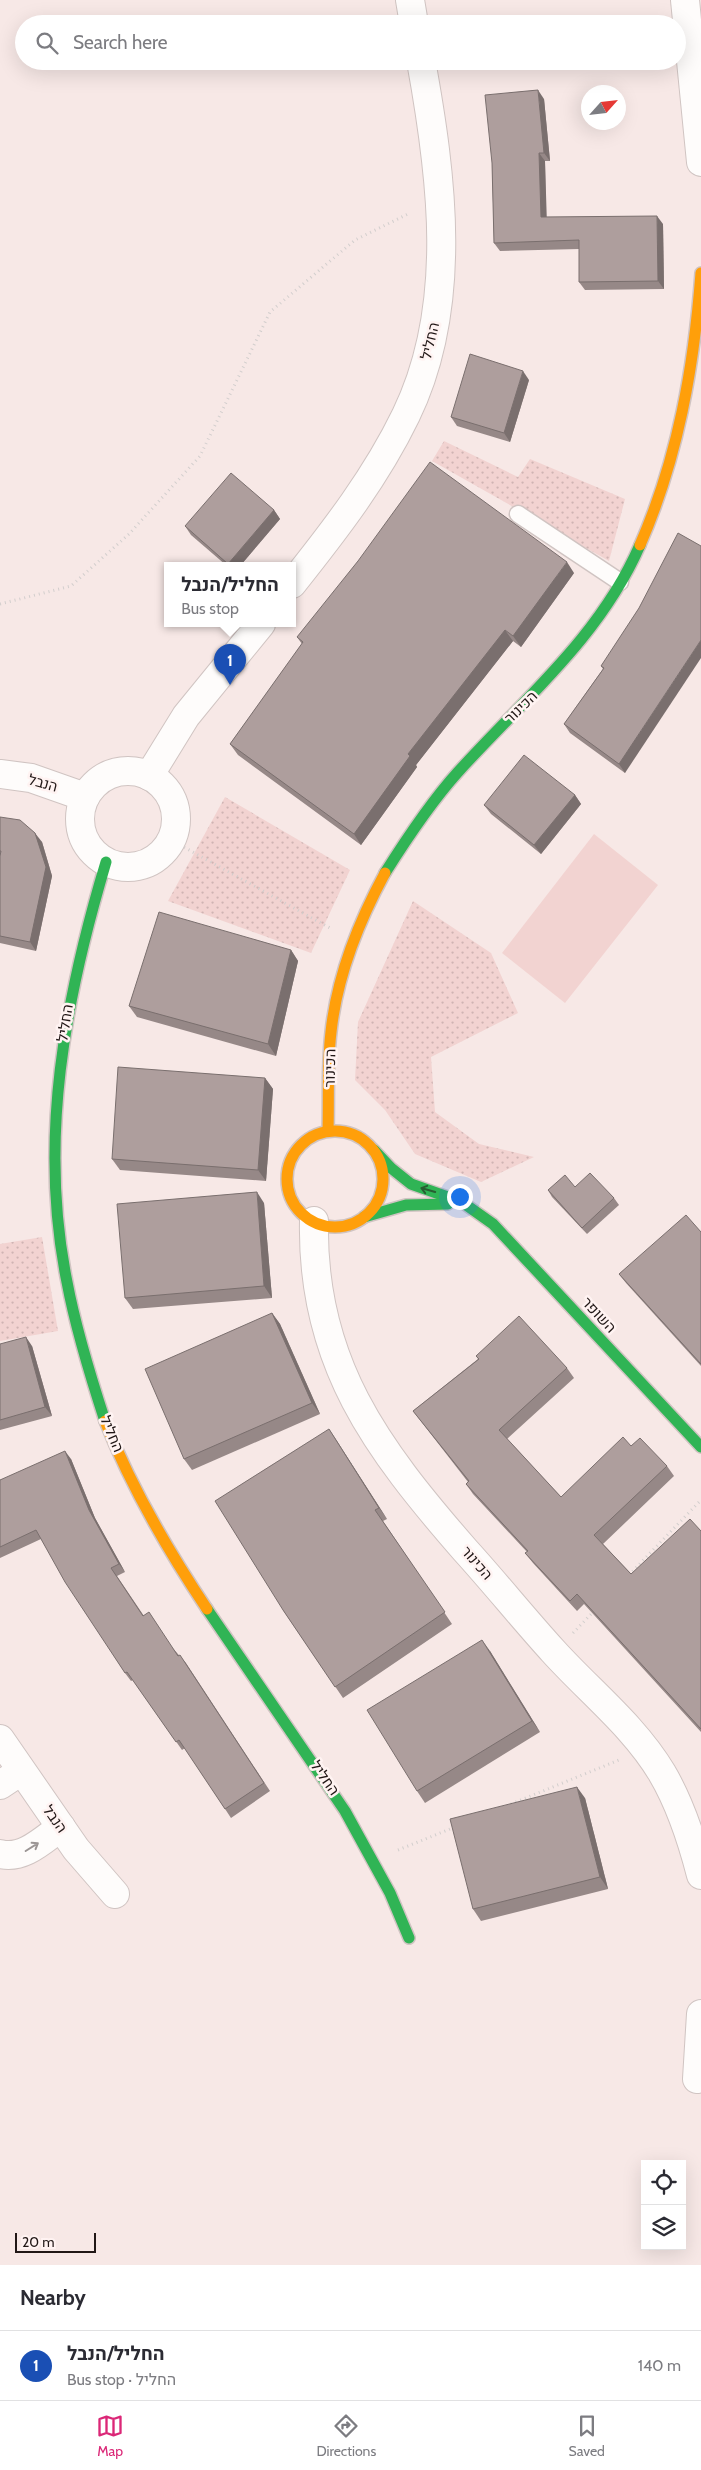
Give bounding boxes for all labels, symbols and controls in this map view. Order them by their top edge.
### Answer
search box [15,15,686,70]
icon: search [33,29,61,57]
text: Search here [73,31,167,54]
north arrow [581,85,626,130]
street label: החליל [417,321,443,361]
popup [164,562,296,627]
text: החליל/הנבל [181,573,279,596]
text: Bus stop [181,599,239,618]
pin: 1 [214,644,246,685]
street label: הכינור [501,687,541,727]
street label: הנבל [26,770,60,796]
street label: החליל [53,1003,77,1043]
street label: הכינור [321,1049,339,1087]
one-way arrow [420,1184,436,1194]
your location [447,1184,473,1210]
street label: השופר [578,1294,620,1336]
street label: החליל [96,1413,128,1455]
street label: הכינור [458,1543,496,1583]
street label: החליל [307,1757,343,1799]
street label: הנבל [39,1802,71,1836]
one-way arrow [25,1842,39,1852]
map controls [641,2160,686,2250]
button: locate [641,2160,686,2205]
button: layers [641,2205,686,2250]
scale bar [15,2230,96,2253]
text: 20 m [22,2233,55,2251]
text: Nearby [20,2285,86,2310]
text: החליל/הנבל [67,2342,165,2365]
text: 1 [33,2356,39,2375]
text: 140 m [638,2356,681,2375]
text: Bus stop · החליל [67,2370,176,2389]
tab: Map [96,2412,124,2460]
tab: Directions [316,2412,376,2460]
tab: Saved [568,2412,605,2460]

